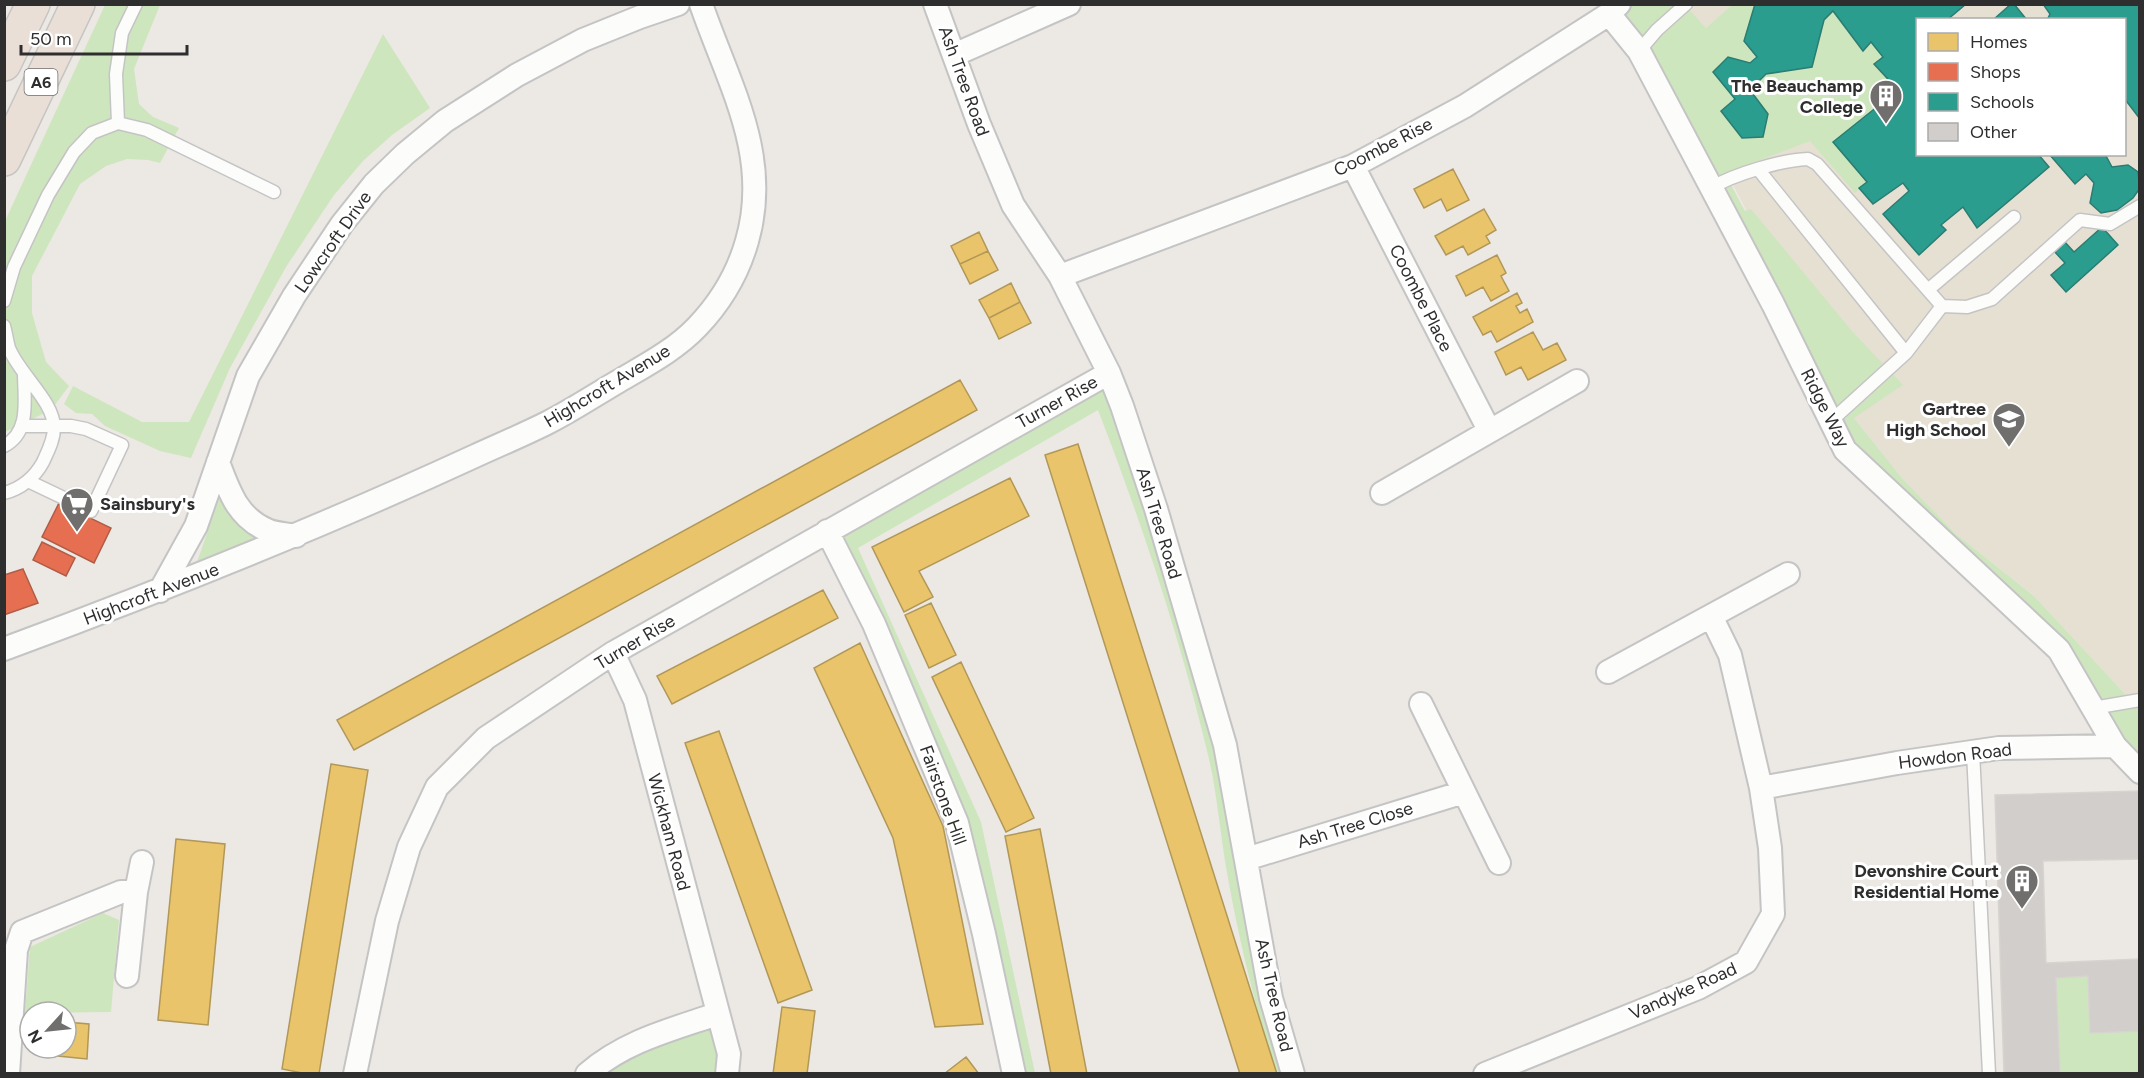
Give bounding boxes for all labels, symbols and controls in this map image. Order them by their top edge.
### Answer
scale bar [21,18,188,56]
legend [1916,18,2126,156]
street label: Ash Tree Road [934,23,994,139]
text: 50 m [30,28,72,50]
text: Homes [1970,31,2028,53]
text: Shops [1970,61,2021,83]
road number: A6 [24,69,57,95]
place label: The Beauchamp College [1731,75,1863,118]
building icon: The Beauchamp College [1868,78,1904,125]
text: Schools [1970,91,2034,113]
street label: Coombe Rise [1330,113,1436,181]
text: Other [1970,121,2017,143]
street label: Lowcroft Drive [290,187,376,297]
street label: Coombe Place [1385,241,1457,355]
street label: Highcroft Avenue [540,340,674,432]
street label: Ridge Way [1796,365,1855,452]
street label: Turner Rise [1013,371,1102,433]
place label: Gartree High School [1886,398,1986,441]
school or university icon: Gartree High School [1991,401,2027,448]
street label: Ash Tree Road [1132,464,1186,582]
supermarket icon: Sainsbury's [59,486,95,533]
place label: Sainsbury's [100,493,195,515]
street label: Highcroft Avenue [80,558,222,630]
street label: Turner Rise [591,609,679,674]
street label: Howdon Road [1897,738,2013,774]
street label: Fairstone Hill [915,742,971,848]
street label: Wickham Road [643,771,695,893]
street label: Ash Tree Close [1294,797,1416,853]
place label: Devonshire Court Residential Home [1854,860,1999,903]
building icon: Devonshire Court Residential Home [2004,863,2040,910]
street label: Ash Tree Road [1250,936,1298,1054]
street label: Vandyke Road [1626,958,1740,1024]
north arrow [18,1000,78,1060]
text: N [24,1027,46,1046]

